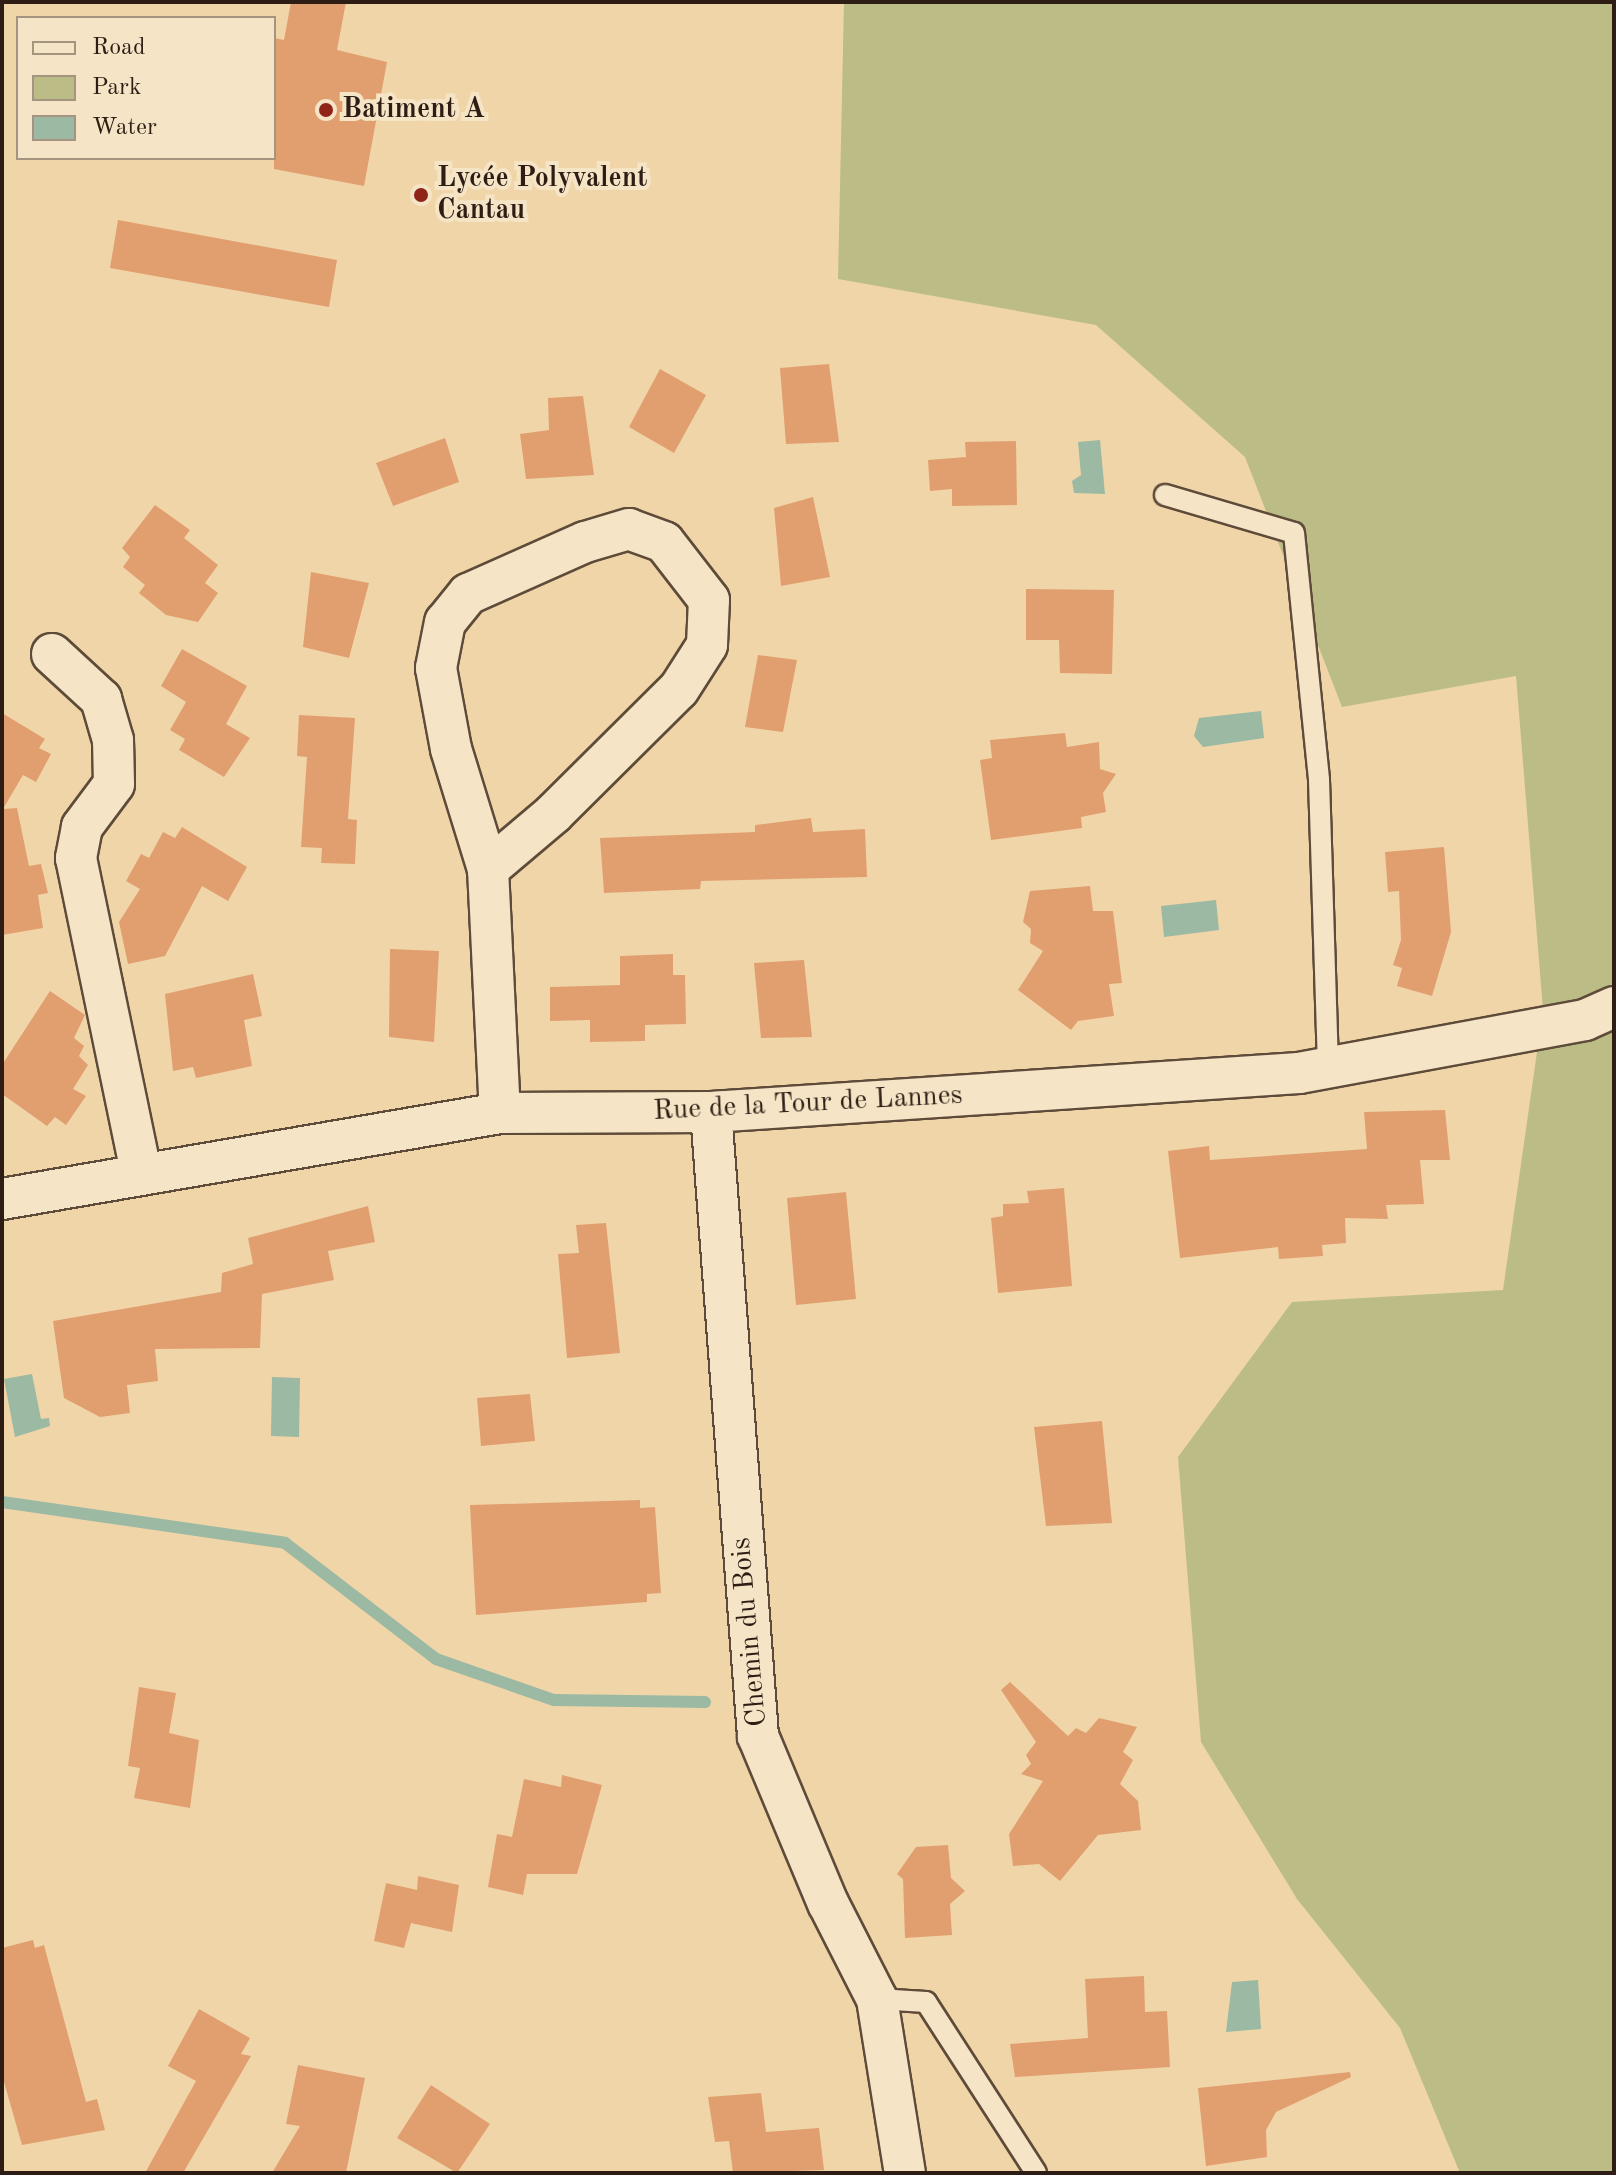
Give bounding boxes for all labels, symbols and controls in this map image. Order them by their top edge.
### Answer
legend [16,16,276,160]
text: Road [92,36,145,60]
text: Park [92,76,141,100]
place label: Batiment A [342,93,485,127]
marker: Batiment A [317,101,335,119]
text: Water [92,116,157,140]
place label: Lycée Polyvalent Cantau [437,162,648,228]
marker: Lycée Polyvalent Cantau [412,186,430,204]
street label: Rue de la Tour de Lannes [652,1079,964,1129]
street label: Chemin du Bois [725,1536,775,1728]

